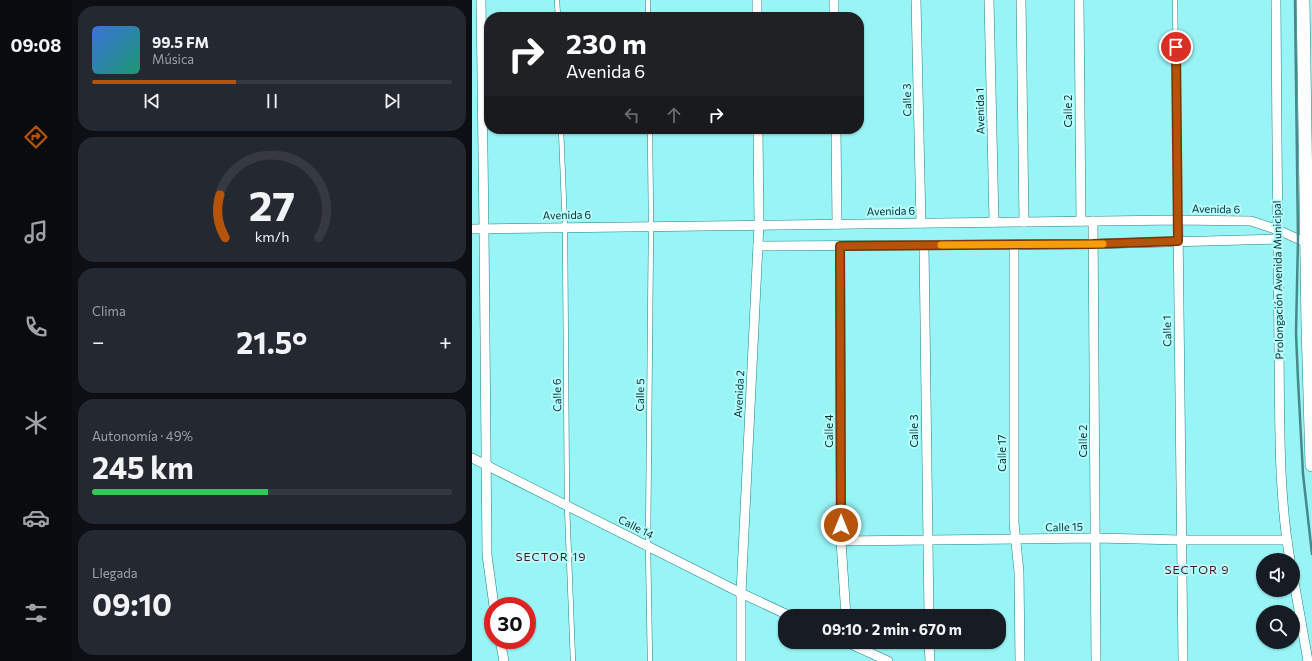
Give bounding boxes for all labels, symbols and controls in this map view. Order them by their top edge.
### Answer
text: 230 m [566,26,647,60]
icon: right [500,28,552,80]
pin [1159,30,1193,64]
text: 99.5 FM [152,33,209,51]
text: 09:08 [11,34,61,56]
icon: arrive [1165,36,1187,58]
text: Música [152,51,194,67]
text: Avenida 6 [566,60,645,82]
street label: Calle 3 [900,83,913,117]
street label: Avenida 1 [973,88,986,134]
icon: previous [141,90,163,112]
icon: pause [261,90,283,112]
icon: next [381,90,403,112]
street label: Calle 2 [1061,95,1074,127]
icon: left [621,104,643,126]
icon: ahead [663,104,685,126]
icon: right [705,104,727,126]
icon: directions [22,123,50,151]
text: 27 [249,178,295,229]
street label: Prolongación Avenida Municipal [1270,200,1285,360]
street label: Avenida 6 [1192,202,1241,215]
street label: Avenida 6 [867,204,916,217]
street label: Avenida 6 [543,208,592,221]
icon: music [22,218,50,246]
text: km/h [255,226,289,244]
text: Clima [92,303,126,319]
icon: phone [22,313,50,341]
street label: Calle 1 [1160,315,1173,347]
text: 21.5° [236,323,307,360]
text: − [92,328,105,355]
text: + [439,328,452,355]
street label: Avenida 2 [731,370,746,418]
street label: Calle 6 [550,378,563,412]
street label: Calle 5 [633,378,646,412]
icon: climate [22,409,50,437]
street label: Calle 4 [822,414,835,448]
street label: Calle 3 [907,414,920,448]
street label: Calle 2 [1076,425,1089,457]
text: Autonomía · 49% [92,428,193,444]
street label: Calle 17 [995,434,1008,472]
text: 245 km [92,448,194,485]
icon: car [22,504,50,532]
position arrow [820,504,862,546]
street label: Calle 14 [616,512,657,541]
street label: Calle 15 [1045,520,1083,533]
district label: SECTOR 19 [515,549,587,563]
map controls [1256,553,1300,649]
button: sound [1256,553,1300,597]
district label: SECTOR 9 [1164,562,1230,576]
text: Llegada [92,565,138,581]
text: 09:10 [92,585,172,622]
speed limit sign: 30 [484,597,536,649]
icon: filters [22,599,50,627]
button: search [1256,605,1300,649]
text: 09:10 · 2 min · 670 m [822,620,962,638]

